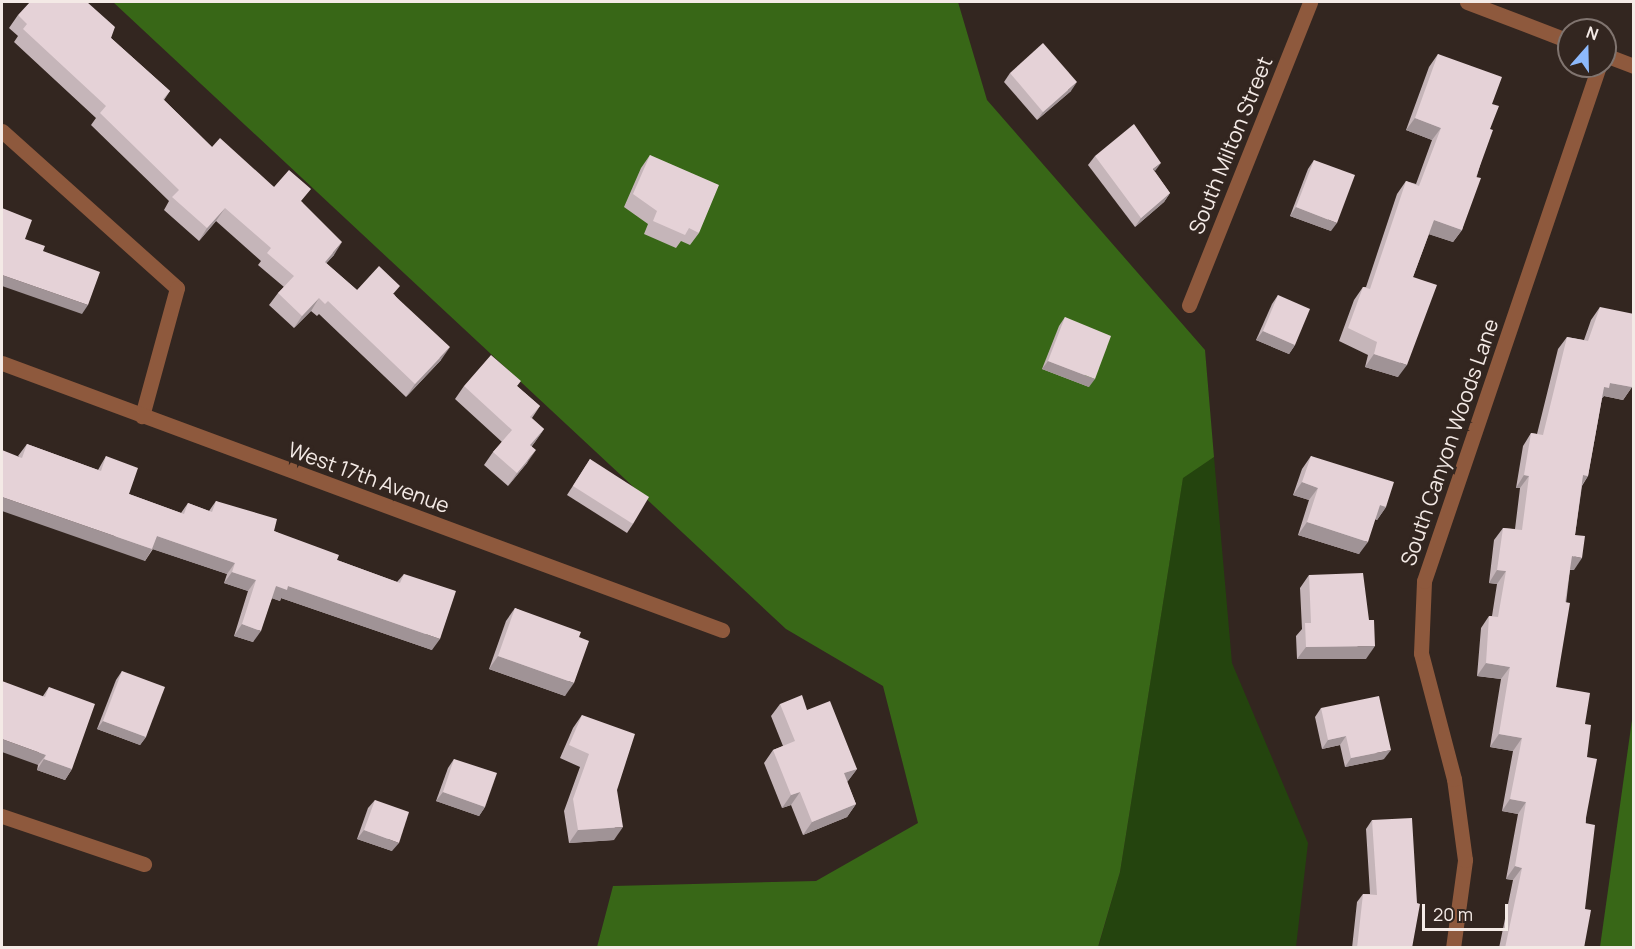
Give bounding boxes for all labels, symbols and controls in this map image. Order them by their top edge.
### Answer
north arrow [1557,18,1617,78]
text: N [1583,21,1602,45]
street label: South Milton Street [1183,53,1277,237]
street label: South Canyon Woods Lane [1395,315,1503,569]
street label: West 17th Avenue [285,436,453,518]
scale bar [1425,892,1510,930]
text: 20 m [1433,902,1473,926]

